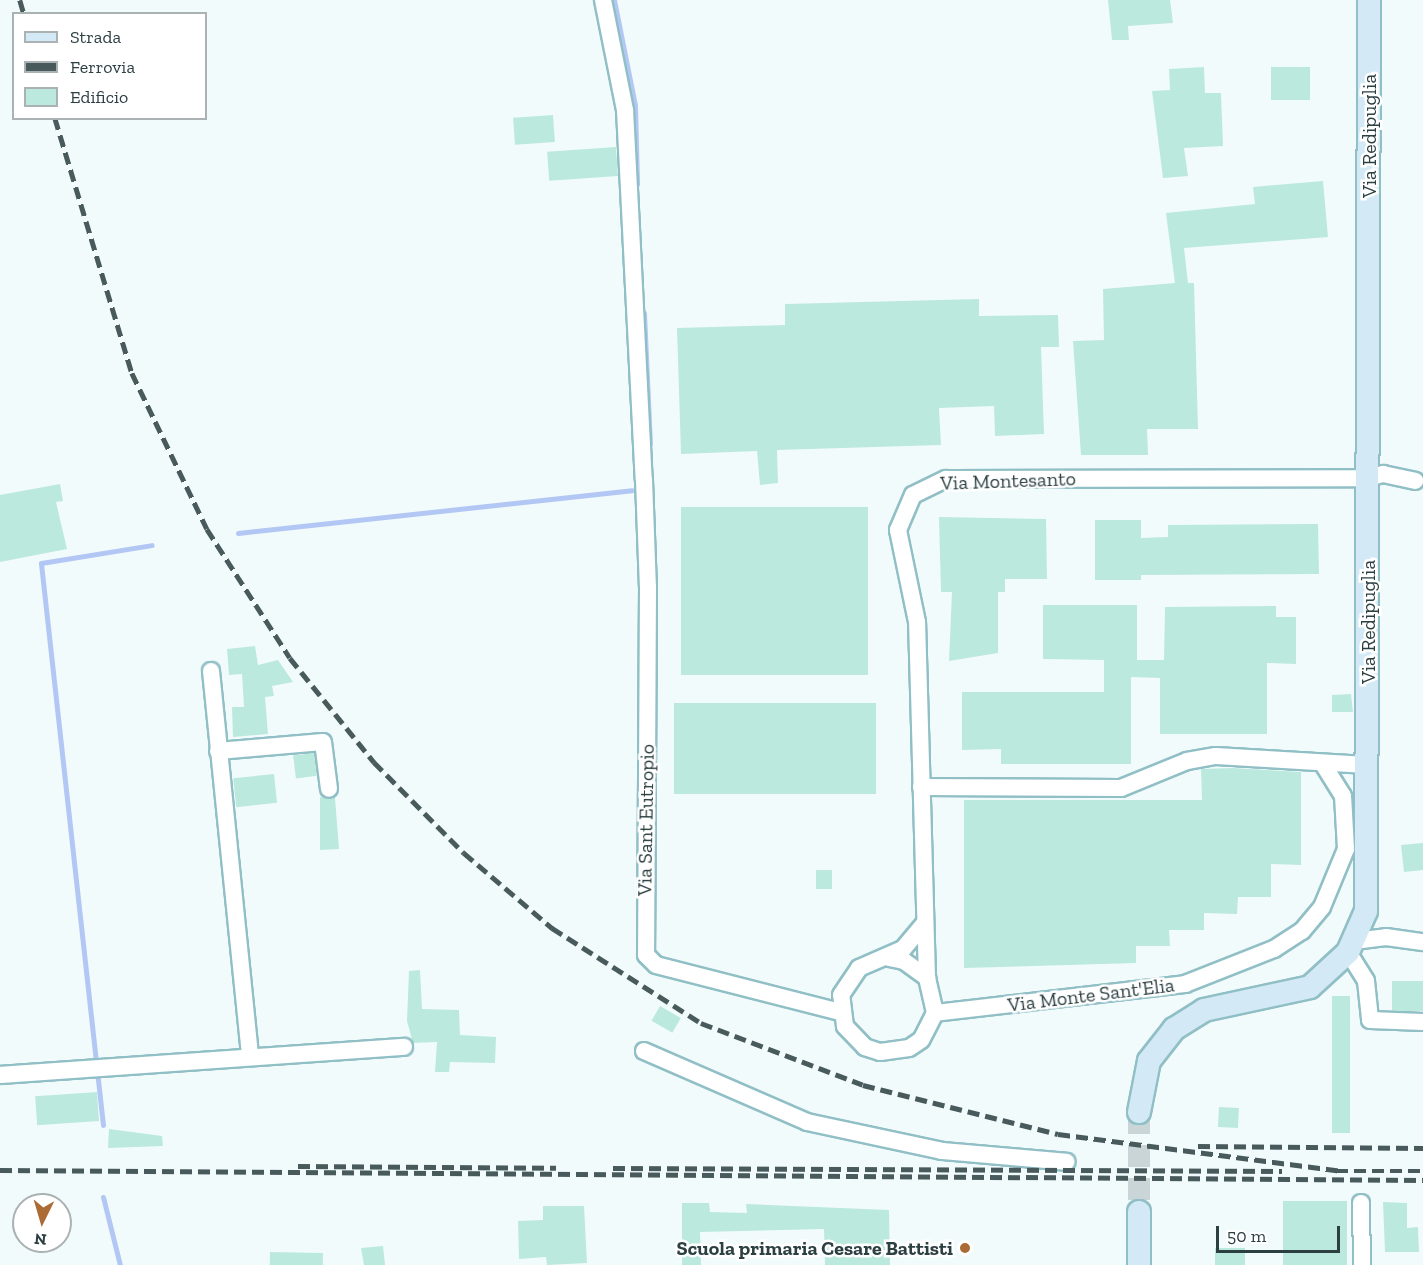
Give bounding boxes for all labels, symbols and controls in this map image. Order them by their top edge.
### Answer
legend [12,12,207,120]
text: Strada [70,26,121,48]
text: Ferrovia [70,56,135,78]
street label: Via Redipuglia [1357,74,1381,198]
text: Edificio [70,86,128,108]
street label: Via Montesanto [940,467,1076,495]
street label: Via Redipuglia [1356,560,1380,684]
street label: Via Sant Eutropio [633,744,659,896]
street label: Via Monte Sant'Elia [1006,973,1176,1017]
north arrow [12,1193,72,1253]
scale bar [1219,1214,1344,1252]
text: 50 m [1227,1225,1266,1247]
text: N [34,1229,47,1249]
place label: Scuola primaria Cesare Battisti [677,1236,953,1260]
marker: Scuola primaria Cesare Battisti [958,1241,972,1255]

